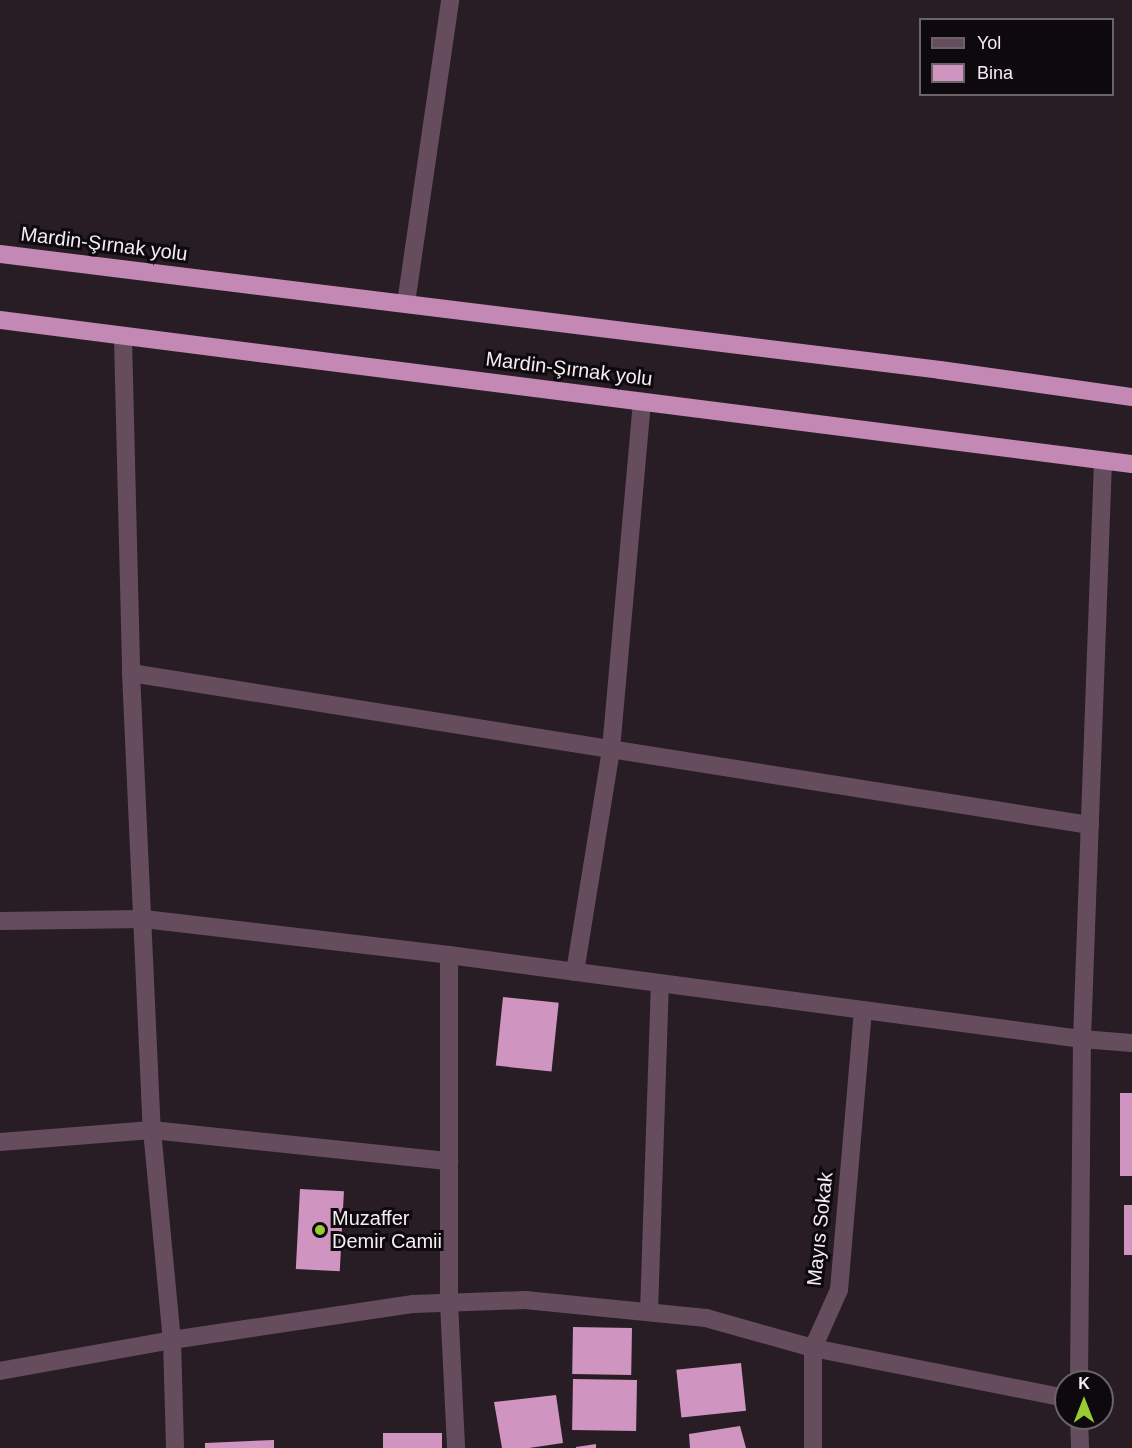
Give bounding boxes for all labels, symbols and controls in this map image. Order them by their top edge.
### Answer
legend [919,18,1114,96]
text: Yol [977,33,1001,53]
text: Bina [977,63,1013,83]
street label: Mardin-Şırnak yolu [19,222,189,266]
street label: Mardin-Şırnak yolu [484,347,654,391]
street label: Mayıs Sokak [802,1171,838,1287]
place label: Muzaffer Demir Camii [332,1206,442,1253]
marker: Muzaffer Demir Camii [313,1223,327,1237]
north arrow [1054,1370,1114,1430]
text: K [1078,1375,1090,1392]

